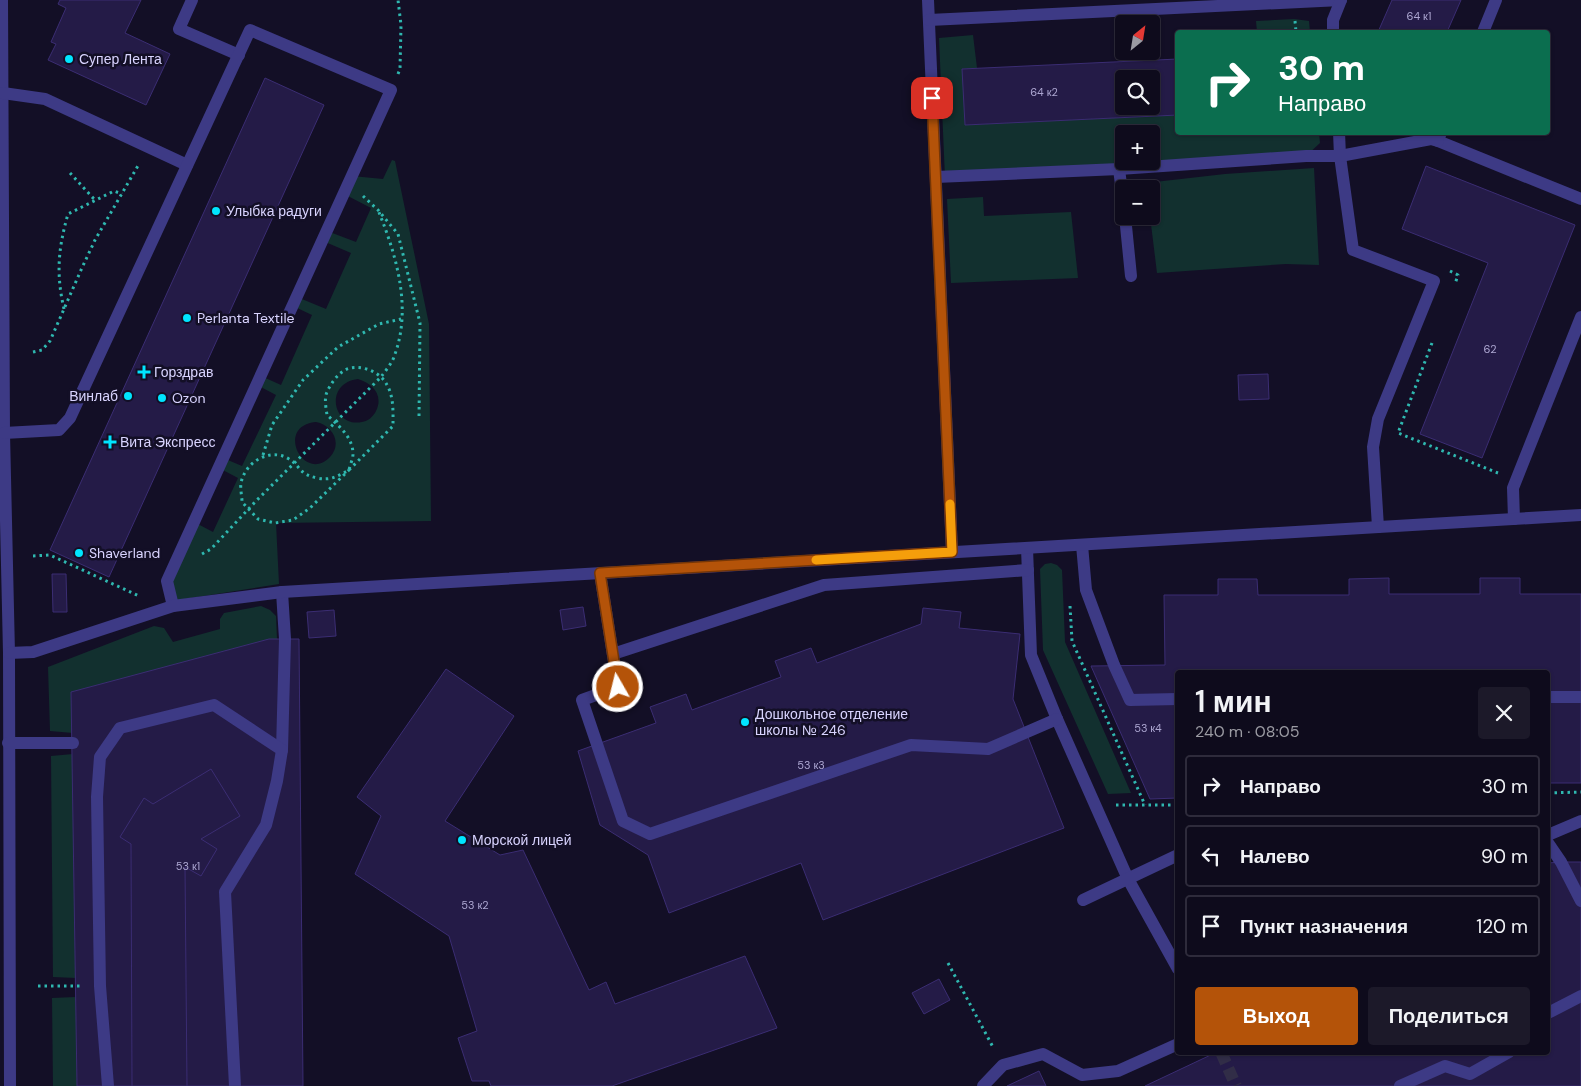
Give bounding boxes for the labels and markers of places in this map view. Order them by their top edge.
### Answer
place label: Супер Лента [79,50,162,68]
marker: Супер Лента [63,53,75,65]
pin [911,77,953,119]
place label: Улыбка радуги [226,202,322,220]
marker: Улыбка радуги [210,205,222,217]
place label: Perlanta Textile [197,309,295,327]
marker: Perlanta Textile [181,312,193,324]
place label: Горздрав [154,363,213,381]
marker: Горздрав [138,366,150,378]
place label: Винлаб [69,387,118,405]
place label: Ozon [172,389,206,407]
marker: Винлаб [122,390,134,402]
marker: Ozon [156,392,168,404]
place label: Вита Экспресс [120,433,215,451]
marker: Вита Экспресс [104,436,116,448]
place label: Shaverland [89,544,160,562]
marker: Shaverland [73,547,85,559]
place label: Дошкольное отделение школы № 246 [755,705,908,739]
marker: Дошкольное отделение школы № 246 [739,716,751,728]
place label: Морской лицей [472,831,571,849]
marker: Морской лицей [456,834,468,846]

